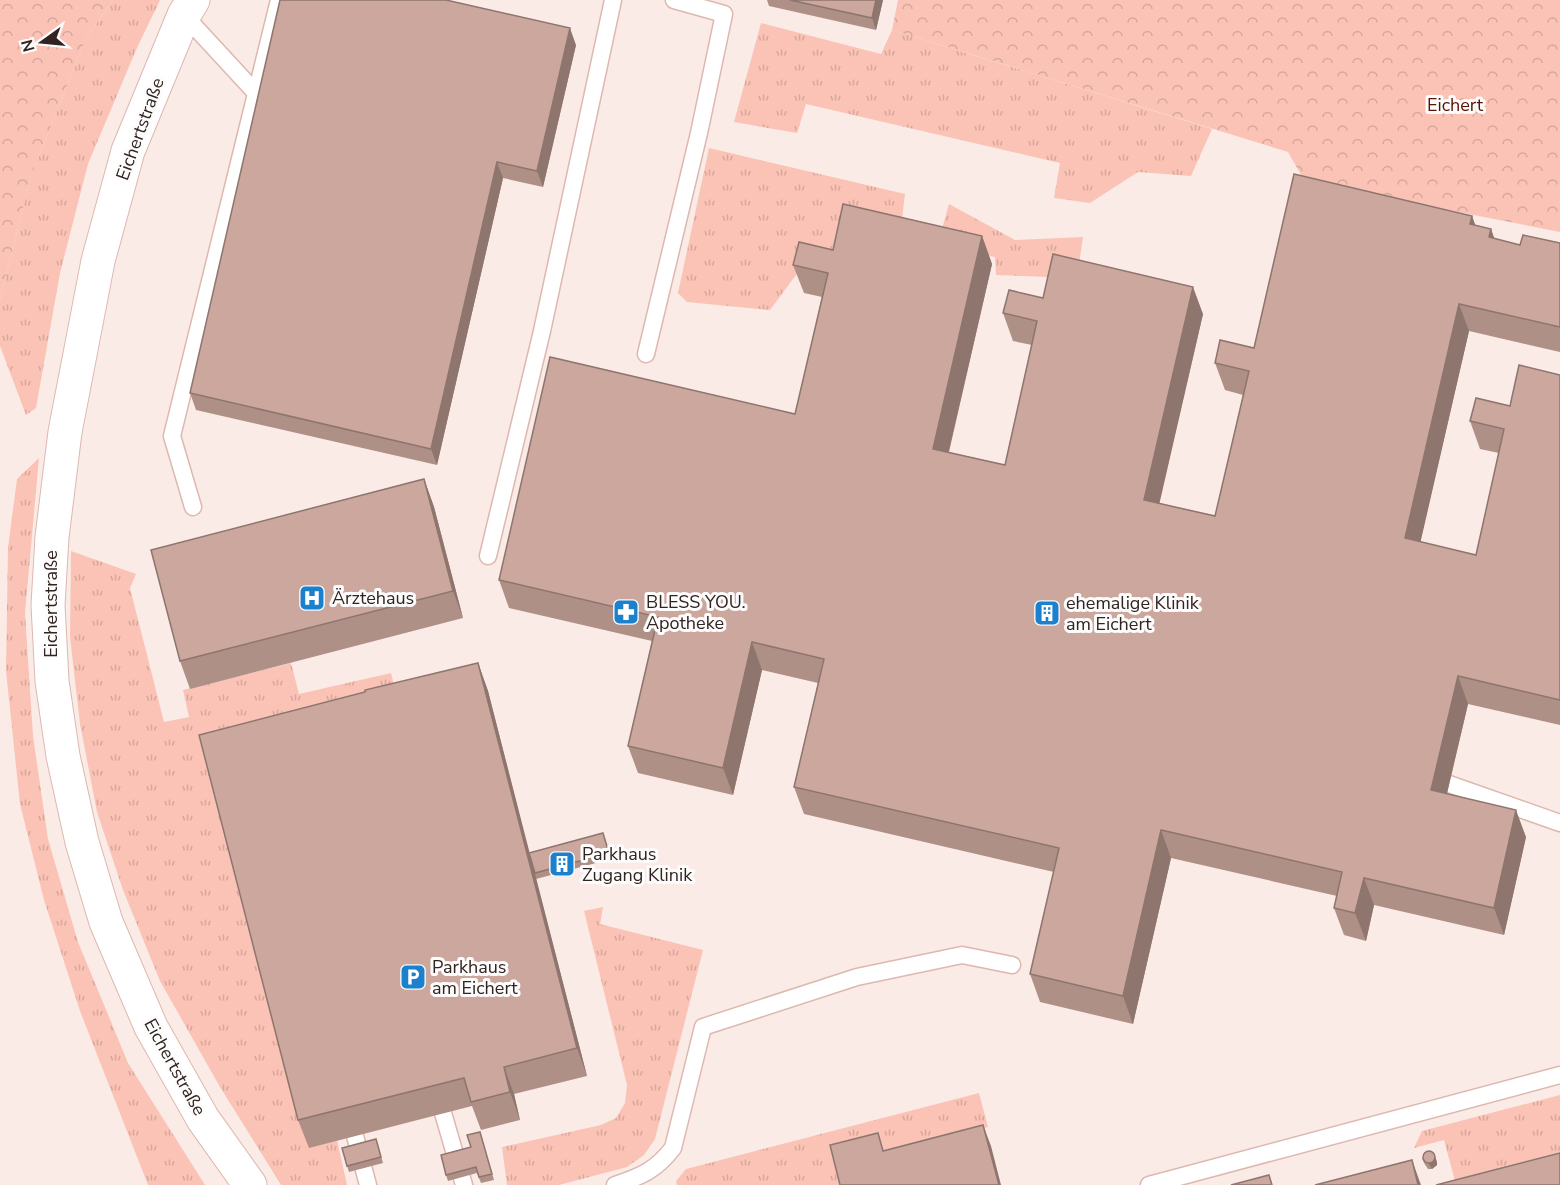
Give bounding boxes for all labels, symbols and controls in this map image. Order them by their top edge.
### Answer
north arrow [12,12,72,72]
text: N [16,37,41,54]
street label: Eichertstraße [110,74,170,184]
park label: Eichert [1427,93,1484,117]
street label: Eichertstraße [39,550,63,658]
hospital icon: Ärztehaus [297,583,327,613]
place label: Ärztehaus [332,586,414,610]
place label: BLESS YOU. Apotheke [646,590,746,635]
place label: ehemalige Klinik am Eichert [1066,591,1200,636]
pharmacy icon: BLESS YOU. Apotheke [611,597,641,627]
building icon: ehemalige Klinik am Eichert [1032,598,1062,628]
place label: Parkhaus Zugang Klinik [582,842,693,887]
building icon: Parkhaus Zugang Klinik [547,849,577,879]
place label: Parkhaus am Eichert [432,955,518,1000]
parking icon: Parkhaus am Eichert [398,962,428,992]
street label: Eichertstraße [138,1014,212,1120]

